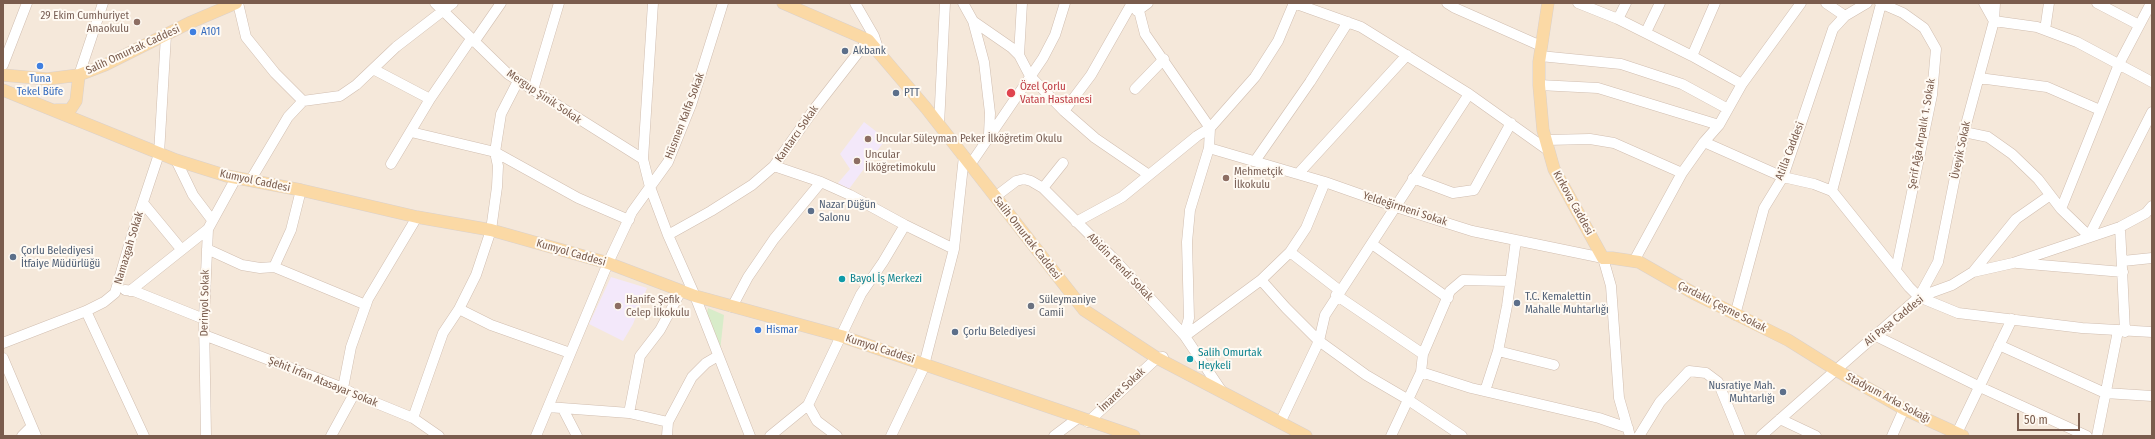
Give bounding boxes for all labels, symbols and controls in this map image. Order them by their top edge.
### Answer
place label: 29 Ekim Cumhuriyet Anaokulu [41,9,129,35]
marker: 29 Ekim Cumhuriyet Anaokulu [132,17,142,27]
street label: Salih Omurtak Caddesi [84,22,182,78]
place label: A101 [201,25,220,39]
marker: A101 [188,27,198,37]
place label: Akbank [853,44,886,58]
marker: Akbank [840,46,850,56]
marker: Tuna Tekel Büfe [35,61,45,71]
street label: Mergup Şinik Sokak [504,67,584,127]
street label: Hüsmen Kalfa Sokak [663,71,707,161]
place label: Tuna Tekel Büfe [17,72,63,98]
street label: Şerif Ağa Arpalık 1. Sokak [1906,78,1938,190]
place label: Özel Çorlu Vatan Hastanesi [1020,80,1092,106]
place label: PTT [904,86,920,100]
marker: Özel Çorlu Vatan Hastanesi [1005,87,1017,99]
marker: PTT [891,88,901,98]
street label: Kantarcı Sokak [773,103,821,165]
street label: Atilla Caddesi [1773,120,1807,182]
street label: Üveyik Sokak [1948,120,1974,180]
place label: Uncular Süleyman Peker İlköğretim Okulu [876,132,1062,146]
marker: Uncular Süleyman Peker İlköğretim Okulu [863,134,873,144]
place label: Uncular İlköğretimokulu [865,148,936,174]
marker: Uncular İlköğretimokulu [852,156,862,166]
place label: Mehmetçik İlkokulu [1234,165,1283,191]
street label: Kumyol Caddesi [219,167,291,195]
street label: Kırkova Caddesi [1550,169,1596,237]
marker: Mehmetçik İlkokulu [1221,173,1231,183]
street label: Yeldeğirmeni Sokak [1361,189,1449,229]
street label: Salih Omurtak Caddesi [990,194,1064,282]
place label: Nazar Düğün Salonu [819,198,876,224]
marker: Nazar Düğün Salonu [806,206,816,216]
street label: Namazgah Sokak [112,210,146,286]
street label: Abidin Efendi Sokak [1084,230,1156,304]
street label: Kumyol Caddesi [535,237,607,269]
place label: Çorlu Belediyesi İtfaiye Müdürlüğü [21,244,100,270]
marker: Çorlu Belediyesi İtfaiye Müdürlüğü [8,252,18,262]
street label: Derinyol Sokak [198,269,212,337]
place label: Bayol İş Merkezi [850,272,922,286]
marker: Bayol İş Merkezi [837,274,847,284]
street label: Çardaklı Çeşme Sokak [1675,279,1769,335]
place label: T.C. Kemalettin Mahalle Muhtarlığı [1525,290,1609,316]
place label: Hanife Şefik Celep İlkokulu [626,293,690,319]
place label: Süleymaniye Camii [1039,293,1096,319]
street label: Ali Paşa Caddesi [1862,293,1926,349]
marker: T.C. Kemalettin Mahalle Muhtarlığı [1512,298,1522,308]
marker: Hanife Şefik Celep İlkokulu [613,301,623,311]
marker: Süleymaniye Camii [1026,301,1036,311]
place label: Hismar [766,323,798,337]
marker: Hismar [753,325,763,335]
place label: Çorlu Belediyesi [963,325,1035,339]
marker: Çorlu Belediyesi [950,327,960,337]
street label: Kumyol Caddesi [844,332,916,366]
place label: Salih Omurtak Heykeli [1198,346,1262,372]
street label: Şehit İrfan Atasayar Sokak [266,354,380,410]
marker: Salih Omurtak Heykeli [1185,354,1195,364]
street label: İmaret Sokak [1096,365,1148,415]
street label: Stadyum Arka Sokağı [1843,370,1933,426]
place label: Nusratiye Mah. Muhtarlığı [1708,379,1775,405]
marker: Nusratiye Mah. Muhtarlığı [1778,387,1788,397]
scale bar [2019,405,2082,431]
text: 50 m [2024,413,2048,427]

